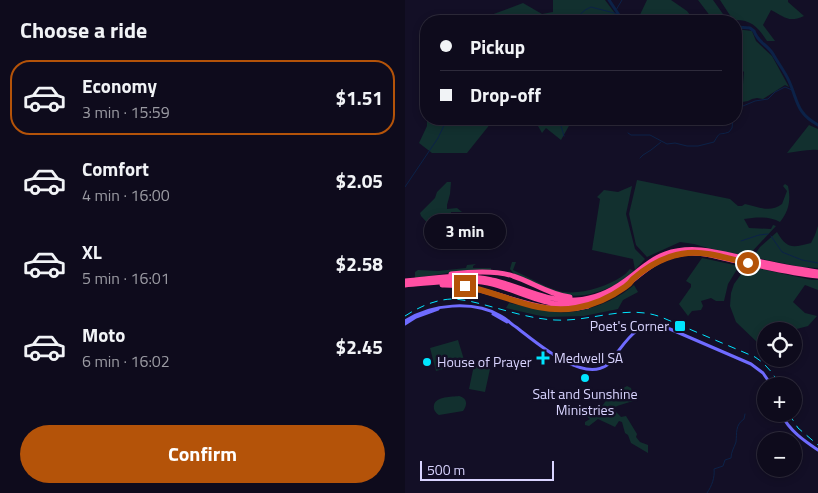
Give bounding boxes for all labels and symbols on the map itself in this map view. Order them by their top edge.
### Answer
callout: 3 min [424,214,506,248]
route start [737,252,759,274]
route end [454,275,476,297]
place label: Poet's Corner [590,315,669,336]
marker: Poet's Corner [673,319,687,333]
place label: Medwell SA [554,347,624,368]
place label: House of Prayer [437,351,532,372]
marker: Medwell SA [536,351,550,365]
marker: House of Prayer [421,356,433,368]
marker: Salt and Sunshine Ministries [579,372,591,384]
place label: Salt and Sunshine Ministries [532,383,638,420]
scale bar [420,458,554,481]

